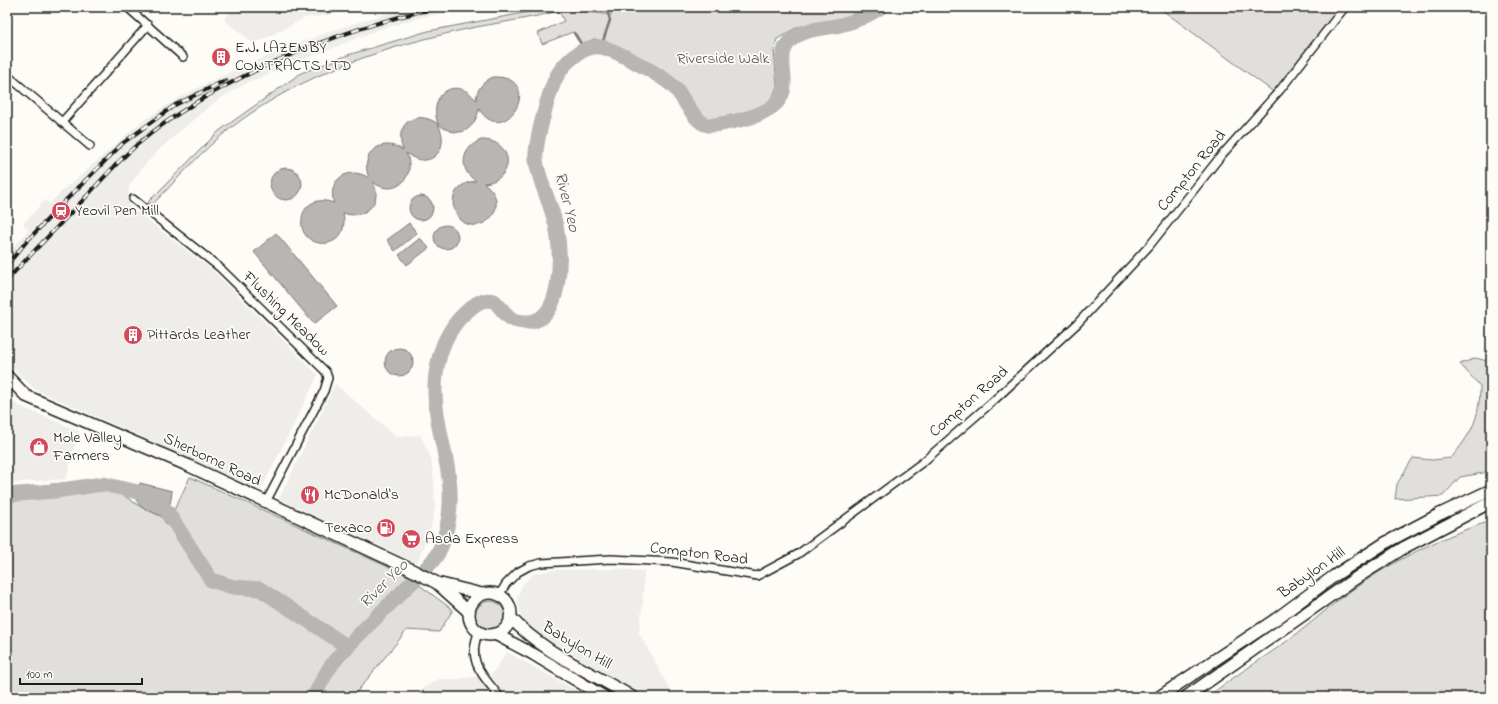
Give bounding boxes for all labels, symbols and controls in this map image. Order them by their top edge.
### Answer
place label: E.J. LAZENBY CONTRACTS LTD [235,36,352,78]
building icon: E.J. LAZENBY CONTRACTS LTD [210,46,232,68]
park label: Riverside Walk [677,47,770,71]
street label: Compton Road [1152,125,1232,217]
water label: River Yeo [548,169,587,236]
place label: Yeovil Pen Mill [75,199,159,223]
station icon: Yeovil Pen Mill [50,200,72,222]
street label: Flushing Meadow [236,265,335,362]
place label: Pittards Leather [147,323,251,347]
building icon: Pittards Leather [122,324,144,346]
street label: Compton Road [924,361,1014,443]
place label: Mole Valley Farmers [52,426,122,468]
street label: Sherborne Road [159,427,265,493]
shop icon: Mole Valley Farmers [28,436,50,458]
place label: McDonald's [324,483,399,507]
restaurant icon: McDonald's [299,484,321,506]
place label: Texaco [324,516,372,540]
fuel station icon: Texaco [375,517,397,539]
place label: Asda Express [425,527,519,551]
supermarket icon: Asda Express [400,528,422,550]
street label: Compton Road [649,536,749,572]
street label: Babylon Hill [1273,541,1351,606]
water label: River Yeo [354,553,415,614]
street label: Babylon Hill [537,615,617,676]
scale bar [20,660,142,686]
text: 100 m [26,666,53,684]

